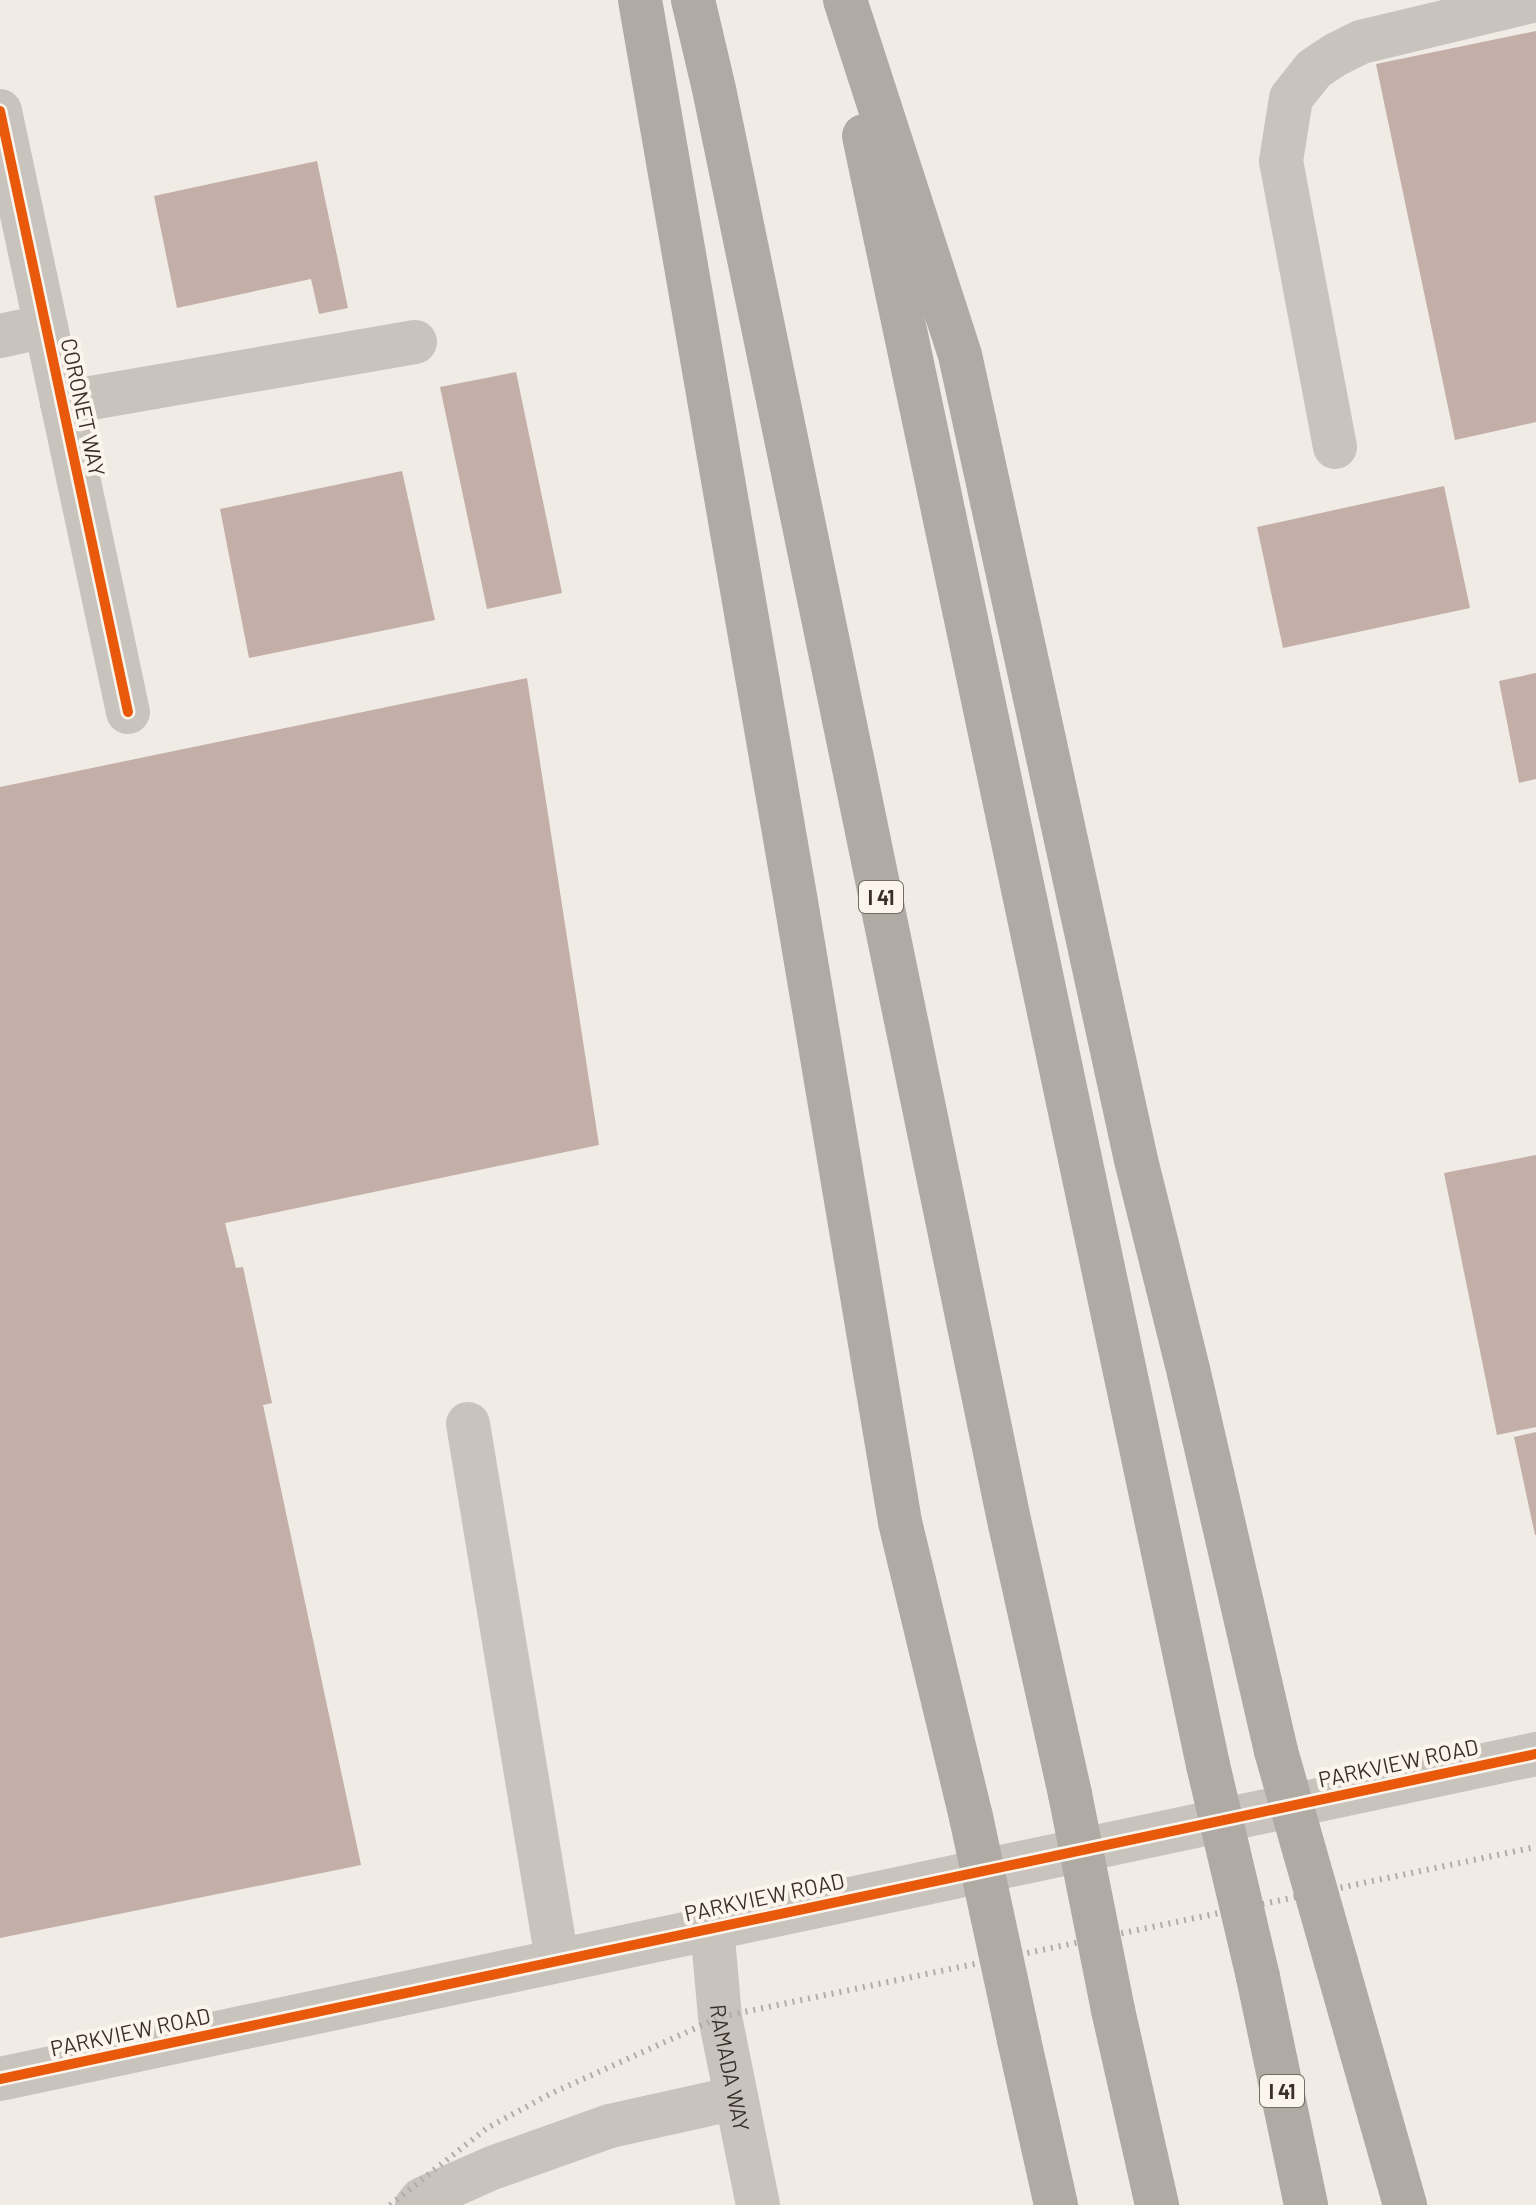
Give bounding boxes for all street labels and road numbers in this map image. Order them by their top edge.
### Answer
street label: CORONET WAY [57,336,111,478]
road number: I 41 [859,881,903,913]
street label: PARKVIEW ROAD [1316,1732,1480,1792]
street label: PARKVIEW ROAD [682,1866,846,1926]
street label: PARKVIEW ROAD [48,2001,212,2061]
street label: RAMADA WAY [706,2003,756,2133]
road number: I 41 [1260,2075,1304,2107]

